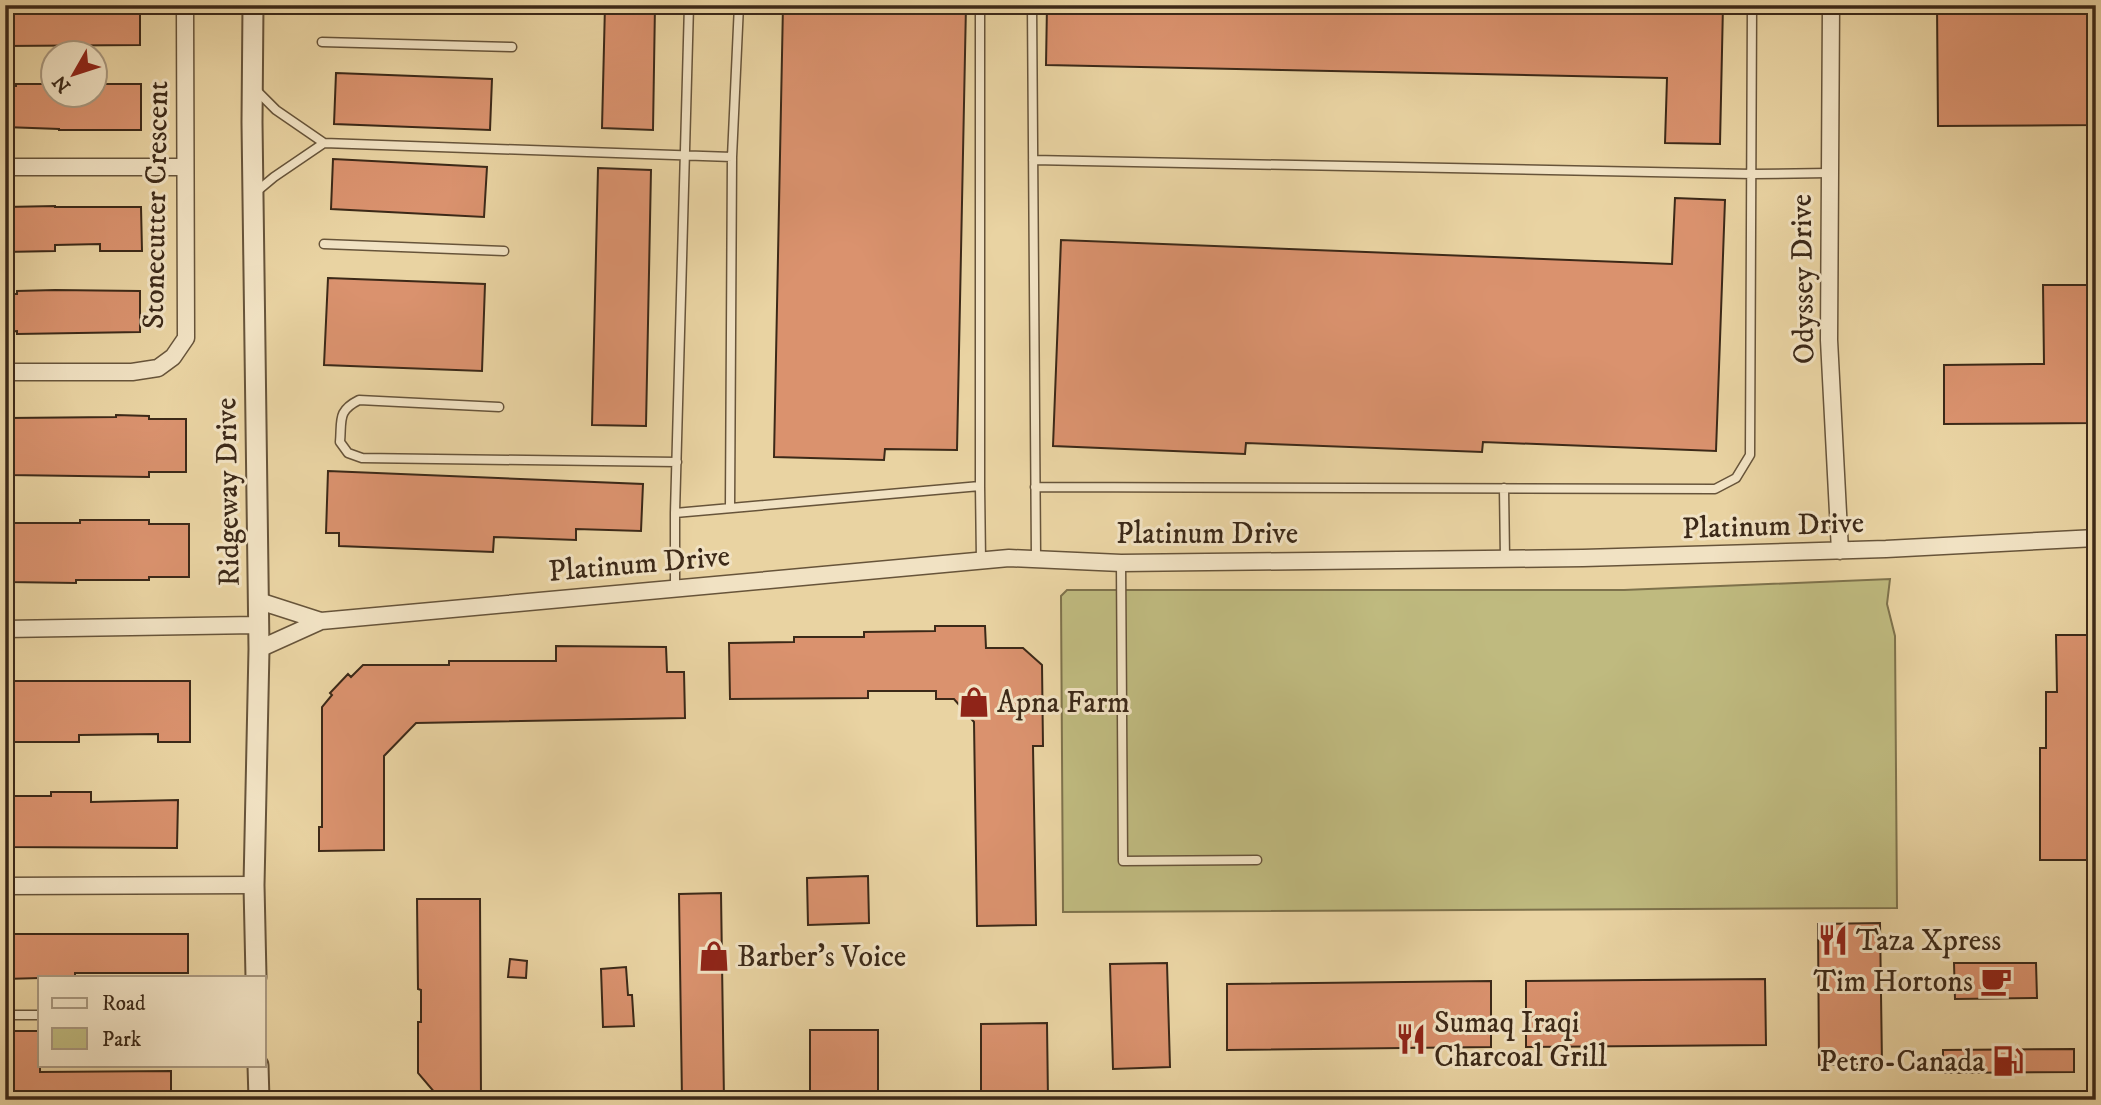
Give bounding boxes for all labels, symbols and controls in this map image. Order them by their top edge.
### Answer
north arrow [38,38,108,108]
text: N [48,70,76,97]
street label: Stonecutter Crescent [136,81,177,330]
street label: Odyssey Drive [1784,194,1823,364]
street label: Ridgeway Drive [208,397,249,587]
street label: Platinum Drive [1681,505,1865,548]
street label: Platinum Drive [1116,516,1298,553]
street label: Platinum Drive [547,538,731,591]
shop icon: Apna Farm [957,685,991,719]
place label: Apna Farm [997,685,1130,722]
restaurant icon: Taza Xpress [1816,923,1850,957]
place label: Taza Xpress [1856,923,2001,960]
shop icon: Barber's Voice [697,939,731,973]
place label: Barber's Voice [737,939,906,976]
place label: Tim Hortons [1813,964,1973,1001]
cafe icon: Tim Hortons [1979,964,2013,998]
legend [38,976,266,1066]
text: Road [102,991,146,1017]
place label: Sumaq Iraqi Charcoal Grill [1434,1005,1607,1076]
restaurant icon: Sumaq Iraqi Charcoal Grill [1394,1022,1428,1056]
text: Park [102,1027,142,1053]
place label: Petro-Canada [1819,1044,1985,1081]
fuel station icon: Petro-Canada [1991,1044,2025,1078]

